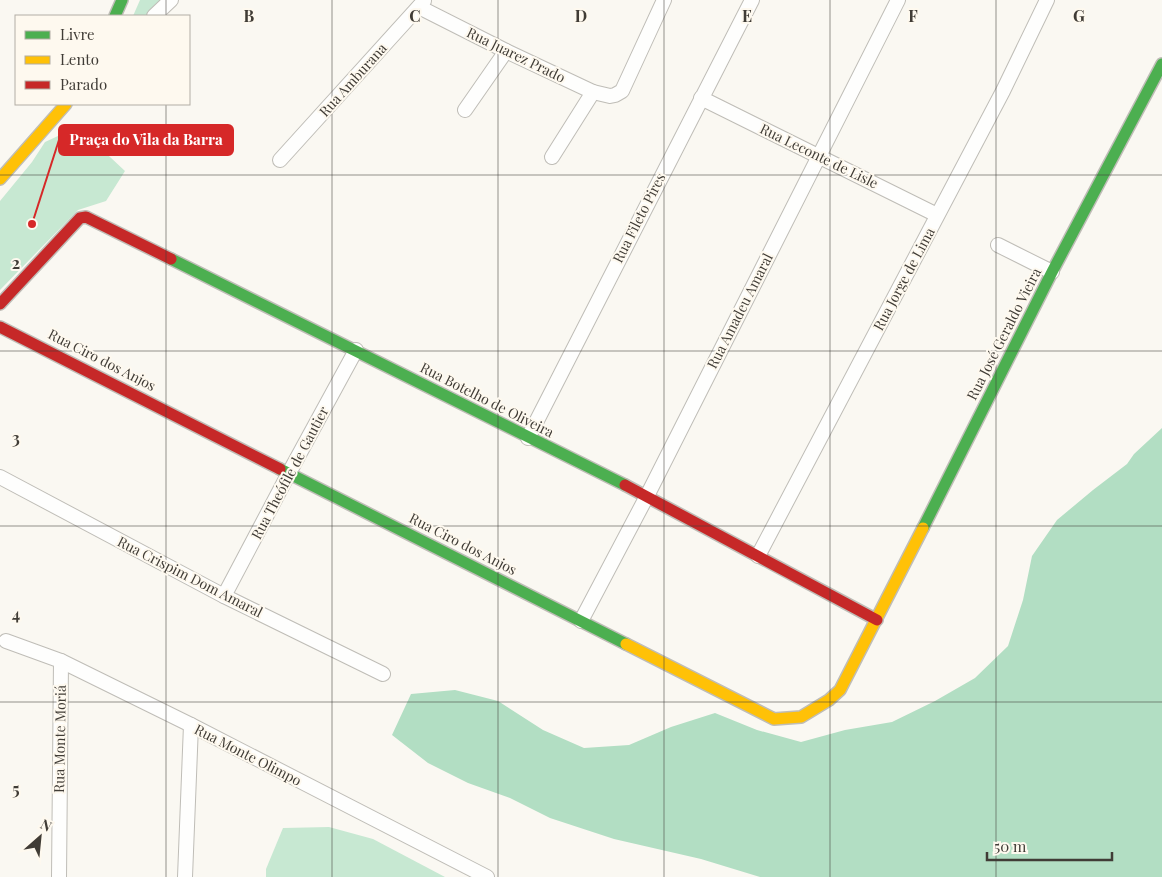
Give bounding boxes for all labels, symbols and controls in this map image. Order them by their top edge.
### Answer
text: B [244,5,255,26]
text: C [409,5,421,26]
text: D [575,5,587,26]
text: E [742,5,752,26]
text: F [908,5,918,26]
text: G [1073,5,1085,26]
legend [15,15,190,105]
street label: Rua Juarez Prado [464,22,569,87]
text: Livre [60,24,95,44]
street label: Rua Amburana [315,39,391,121]
text: Lento [60,49,99,69]
text: Parado [60,74,107,94]
street label: Rua Leconte de Lisle [757,119,882,192]
callout: Praça do Vila da Barra [59,125,233,155]
text: Praça do Vila da Barra [69,129,223,149]
street label: Rua Fileto Pires [608,170,669,266]
street label: Rua Jorge de Lima [868,224,939,334]
street label: Rua Amadeu Amaral [702,250,777,372]
text: 2 [12,252,20,273]
street label: Rua José Geraldo Vieira [962,264,1045,403]
street label: Rua Ciro dos Anjos [45,324,159,395]
street label: Rua Botelho de Oliveira [417,358,557,442]
street label: Rua Theófile de Gautier [246,402,333,542]
text: 3 [12,427,20,448]
street label: Rua Ciro dos Anjos [406,508,520,579]
street label: Rua Crispim Dom Amaral [114,532,266,621]
text: 4 [12,603,20,624]
street label: Rua Monte Moriá [49,685,70,793]
street label: Rua Monte Olimpo [192,719,305,790]
text: 5 [12,778,20,799]
north arrow [15,812,65,862]
text: N [37,814,55,836]
scale bar [987,830,1112,862]
text: 50 m [994,836,1027,856]

